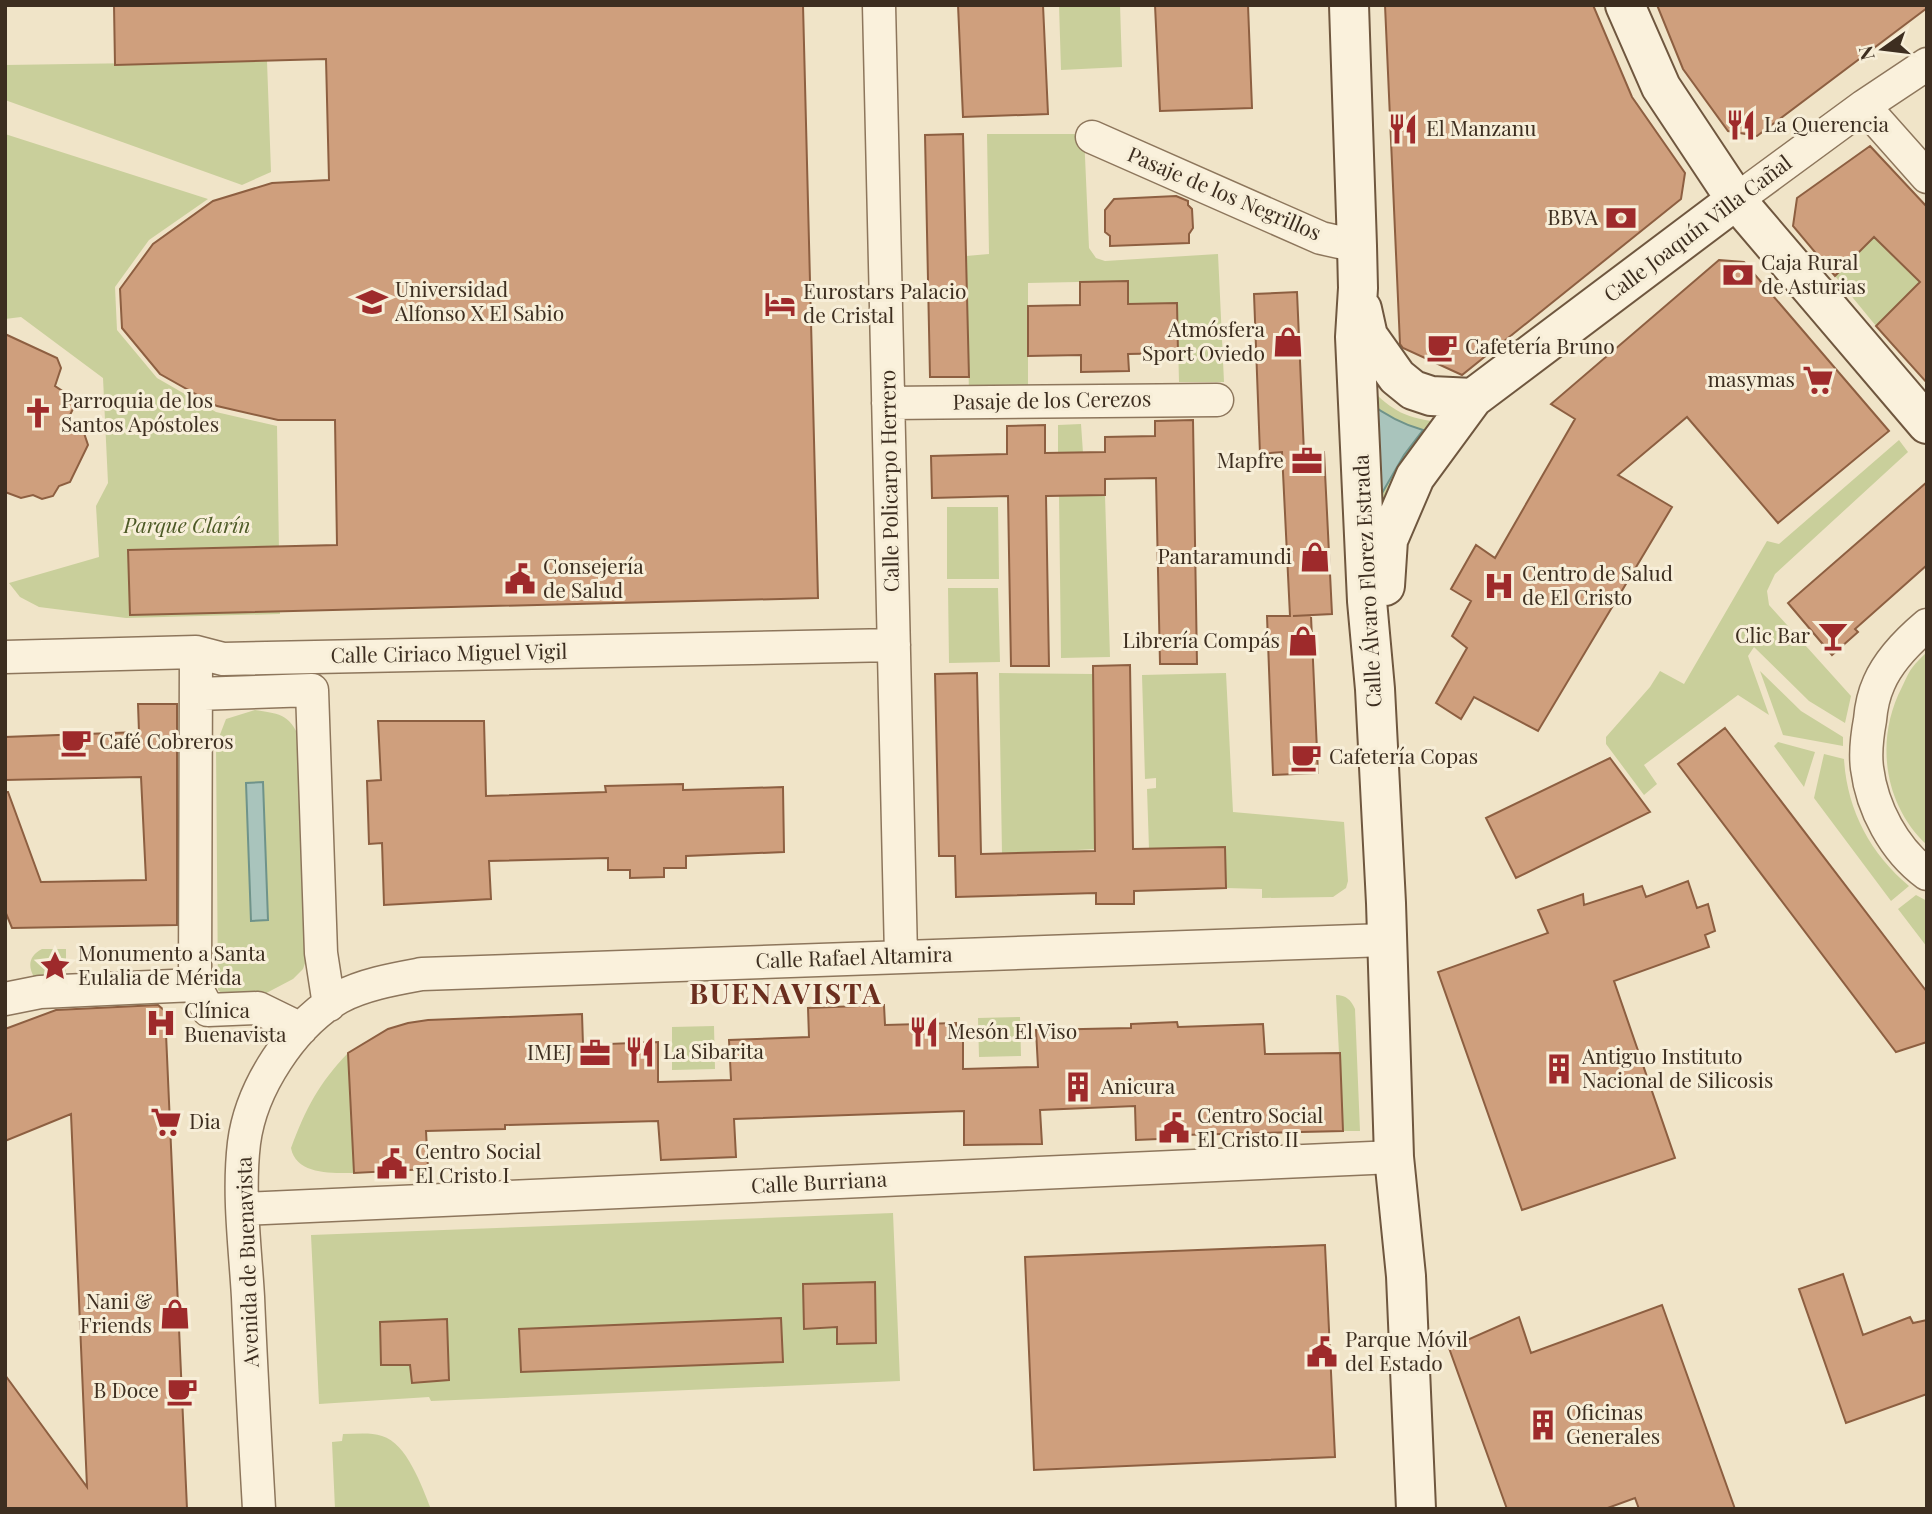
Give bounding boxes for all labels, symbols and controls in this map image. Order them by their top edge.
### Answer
north arrow [1848,14,1918,84]
text: N [1851,43,1880,63]
restaurant icon: La Querencia [1724,108,1758,142]
place label: La Querencia [1764,109,1890,137]
restaurant icon: El Manzanu [1386,112,1420,146]
place label: El Manzanu [1426,113,1536,141]
street label: Pasaje de los Negrillos [1124,139,1326,246]
street label: Calle Joaquín Villa Cañal [1597,148,1796,307]
bank icon: BBVA [1604,201,1638,235]
place label: BBVA [1547,202,1599,230]
place label: Caja Rural de Asturias [1761,247,1866,299]
bank icon: Caja Rural de Asturias [1721,258,1755,292]
place label: Universidad Alfonso X El Sabio [394,274,564,326]
place label: Eurostars Palacio de Cristal [803,276,967,328]
school or university icon: Universidad Alfonso X El Sabio [355,285,389,319]
hotel icon: Eurostars Palacio de Cristal [763,287,797,321]
place label: Atmósfera Sport Oviedo [1142,314,1266,366]
shop icon: Atmósfera Sport Oviedo [1271,325,1305,359]
cafe icon: Cafetería Bruno [1425,330,1459,364]
place label: Cafetería Bruno [1465,331,1615,359]
supermarket icon: masymas [1801,363,1835,397]
place label: masymas [1707,364,1795,392]
street label: Calle Policarpo Herrero [872,370,904,593]
street label: Pasaje de los Cerezos [952,383,1152,415]
place label: Parroquia de los Santos Apóstoles [61,385,219,437]
church icon: Parroquia de los Santos Apóstoles [21,396,55,430]
office icon: Mapfre [1290,444,1324,478]
place label: Mapfre [1217,445,1284,473]
street label: Calle Álvaro Florez Estrada [1345,453,1387,708]
park label: Parque Clarín [123,510,250,538]
shop icon: Pantaramundi [1298,540,1332,574]
place label: Pantaramundi [1157,541,1292,569]
place label: Consejería de Salud [543,551,644,603]
place label: Centro de Salud de El Cristo [1522,558,1673,610]
public building icon: Consejería de Salud [503,562,537,596]
hospital icon: Centro de Salud de El Cristo [1482,569,1516,603]
bar icon: Clic Bar [1816,619,1850,653]
place label: Clic Bar [1735,620,1811,648]
shop icon: Librería Compás [1286,624,1320,658]
place label: Librería Compás [1123,625,1280,653]
street label: Calle Ciriaco Miguel Vigil [330,636,568,668]
cafe icon: Café Cobreros [59,725,93,759]
place label: Café Cobreros [99,726,234,754]
cafe icon: Cafetería Copas [1289,740,1323,774]
place label: Cafetería Copas [1329,741,1478,769]
place label: Monumento a Santa Eulalia de Mérida [78,938,266,990]
street label: Calle Rafael Altamira [755,939,953,973]
place icon: Monumento a Santa Eulalia de Mérida [38,949,72,983]
district label: BUENAVISTA [689,974,883,1011]
place label: Clínica Buenavista [184,995,287,1047]
hospital icon: Clínica Buenavista [144,1006,178,1040]
restaurant icon: Mesón El Viso [907,1015,941,1049]
place label: Mesón El Viso [947,1016,1077,1044]
restaurant icon: La Sibarita [623,1035,657,1069]
office icon: IMEJ [578,1036,612,1070]
place label: La Sibarita [663,1036,764,1064]
place label: IMEJ [527,1037,572,1065]
place label: Antiguo Instituto Nacional de Silicosis [1581,1041,1773,1093]
building icon: Antiguo Instituto Nacional de Silicosis [1542,1052,1576,1086]
building icon: Anicura [1061,1070,1095,1104]
place label: Anicura [1100,1071,1176,1099]
place label: Centro Social El Cristo II [1197,1100,1323,1152]
supermarket icon: Dia [149,1105,183,1139]
place label: Dia [189,1106,221,1134]
public building icon: Centro Social El Cristo II [1157,1111,1191,1145]
place label: Centro Social El Cristo I [415,1136,541,1188]
public building icon: Centro Social El Cristo I [375,1147,409,1181]
street label: Avenida de Buenavista [228,1156,264,1369]
street label: Calle Burriana [750,1163,888,1199]
place label: Nani & Friends [80,1286,152,1338]
shop icon: Nani & Friends [158,1297,192,1331]
place label: Parque Móvil del Estado [1345,1324,1468,1376]
public building icon: Parque Móvil del Estado [1305,1335,1339,1369]
cafe icon: B Doce [165,1374,199,1408]
place label: B Doce [93,1375,159,1403]
place label: Oficinas Generales [1566,1397,1660,1449]
building icon: Oficinas Generales [1526,1408,1560,1442]

